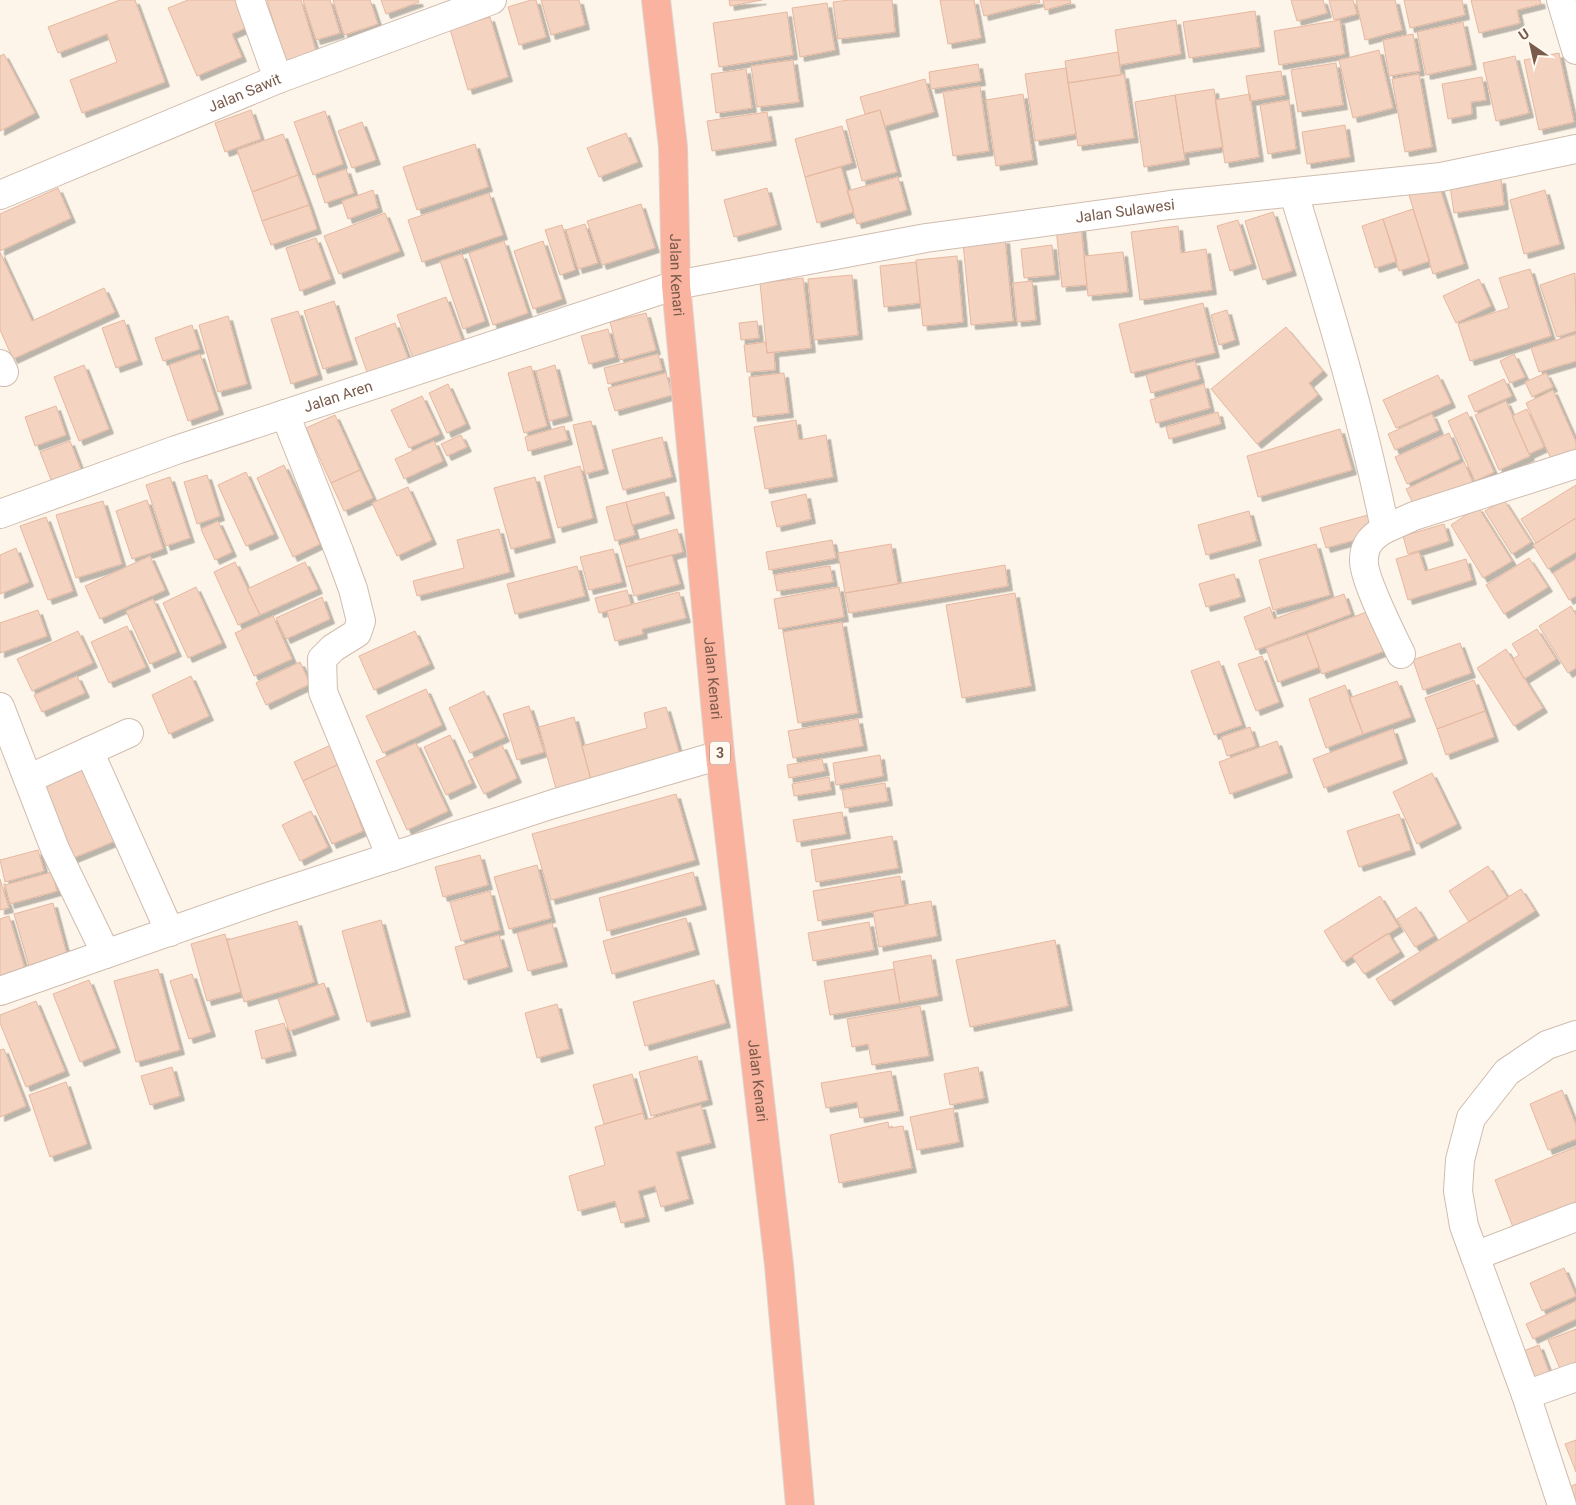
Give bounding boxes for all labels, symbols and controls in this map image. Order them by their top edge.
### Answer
north arrow [1506,20,1556,70]
text: U [1515,25,1532,43]
street label: Jalan Sawit [205,70,284,116]
street label: Jalan Sulawesi [1074,196,1175,227]
street label: Jalan Kenari [666,233,688,317]
street label: Jalan Aren [301,377,375,416]
street label: Jalan Kenari [700,636,726,720]
road number: 3 [710,741,730,764]
street label: Jalan Kenari [744,1039,771,1123]

